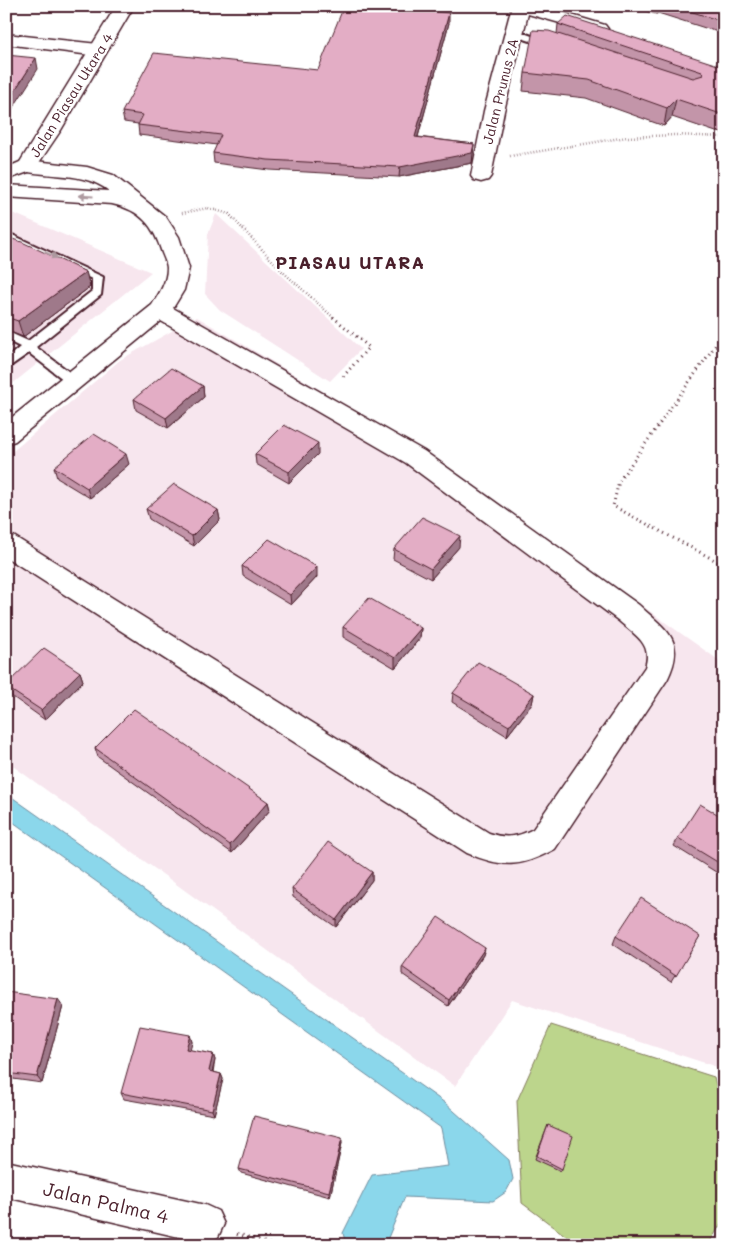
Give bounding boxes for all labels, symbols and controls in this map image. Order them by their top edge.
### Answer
street label: Jalan Piasau Utara 4 [25,29,117,161]
street label: Jalan Prunus 2A [478,36,522,146]
one-way arrow [78,191,94,199]
district label: PIASAU UTARA [275,250,425,274]
one-way arrow [44,251,58,259]
street label: Jalan Palma 4 [41,1175,171,1229]

